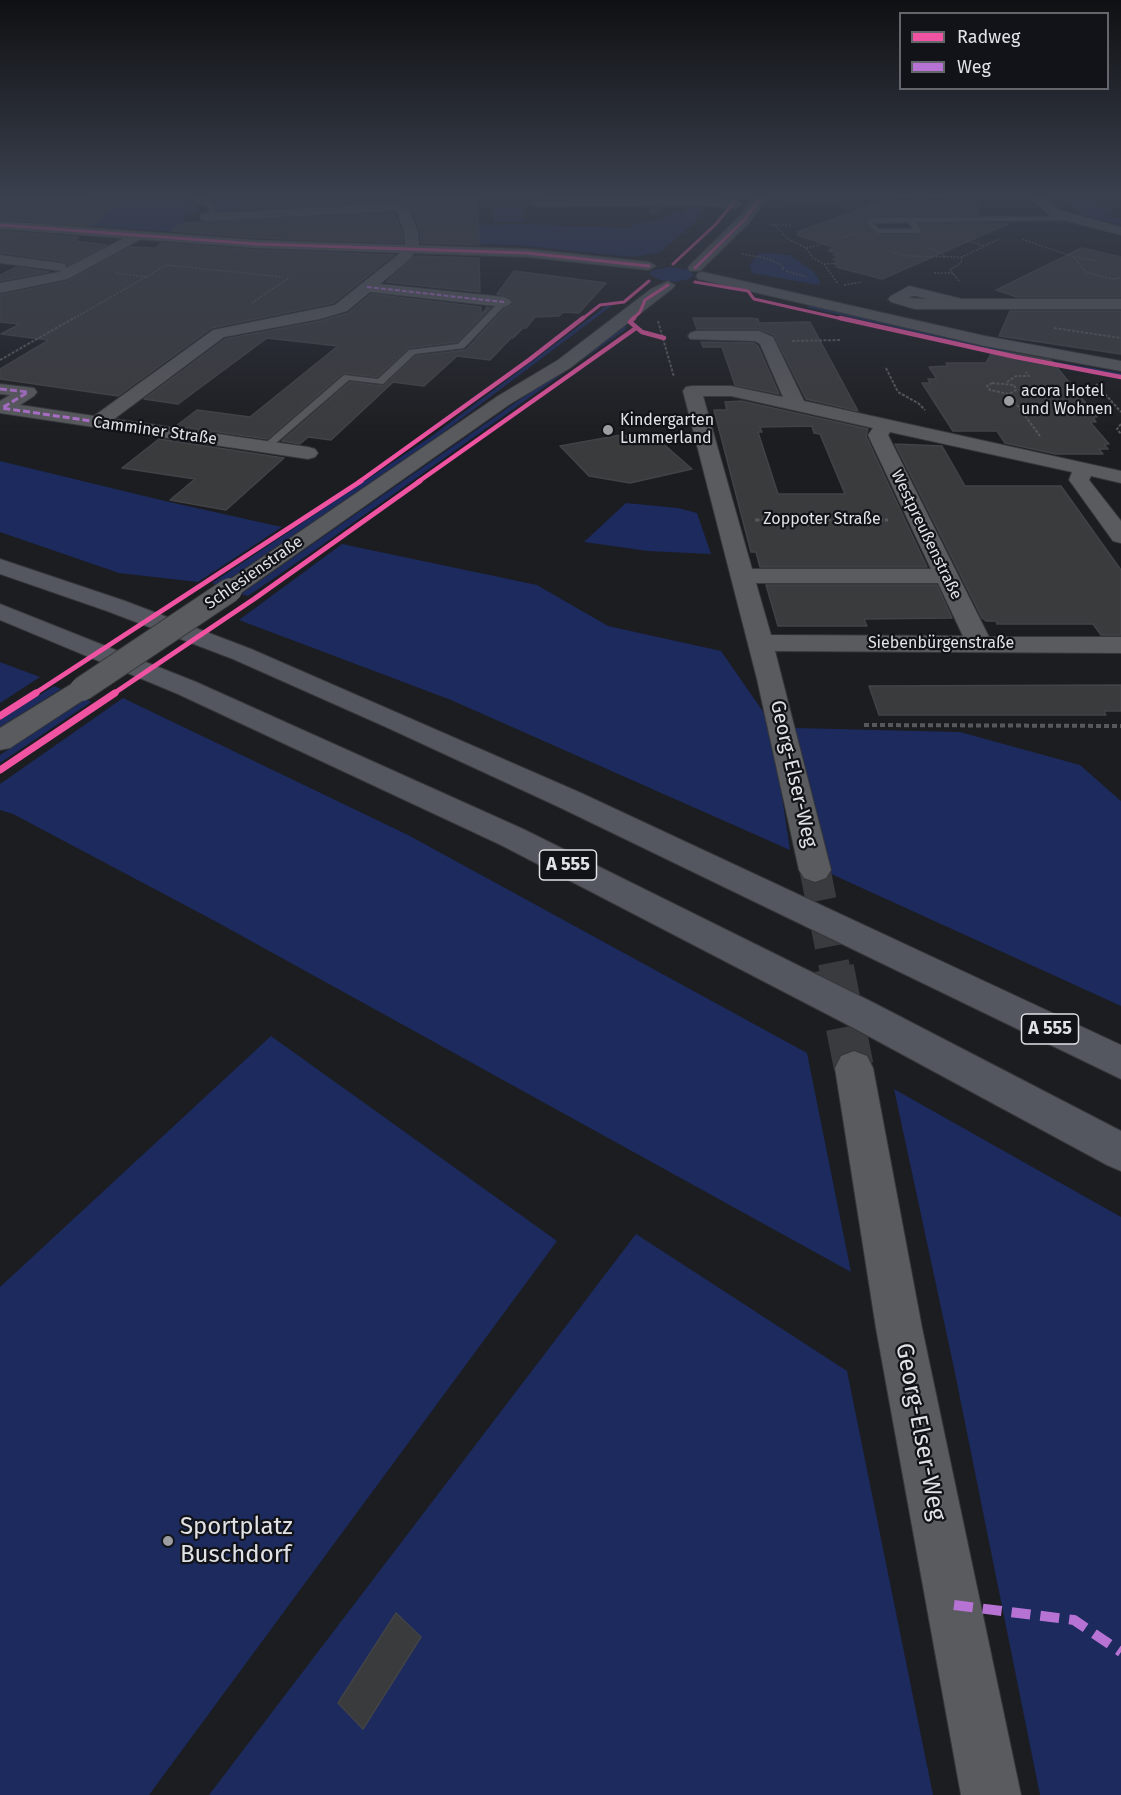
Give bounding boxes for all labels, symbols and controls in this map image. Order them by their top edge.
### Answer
legend [899,12,1109,90]
text: Radweg [957,26,1020,48]
text: Weg [957,56,991,78]
place label: acora Hotel und Wohnen [1021,382,1113,420]
marker: acora Hotel und Wohnen [1002,394,1016,408]
place label: Kindergarten Lummerland [620,411,714,449]
street label: Camminer Straße [92,413,218,449]
marker: Kindergarten Lummerland [601,423,615,437]
street label: Westpreußenstraße [886,467,966,603]
street label: Zoppoter Straße [763,510,881,530]
street label: Schlesienstraße [201,532,307,614]
street label: Siebenbürgenstraße [868,634,1014,654]
street label: Georg-Elser-Weg [764,698,822,850]
road number: A 555 [540,850,596,880]
road number: A 555 [1022,1014,1078,1044]
street label: Georg-Elser-Weg [889,1341,951,1523]
place label: Sportplatz Buschdorf [180,1513,293,1569]
marker: Sportplatz Buschdorf [161,1534,175,1548]

